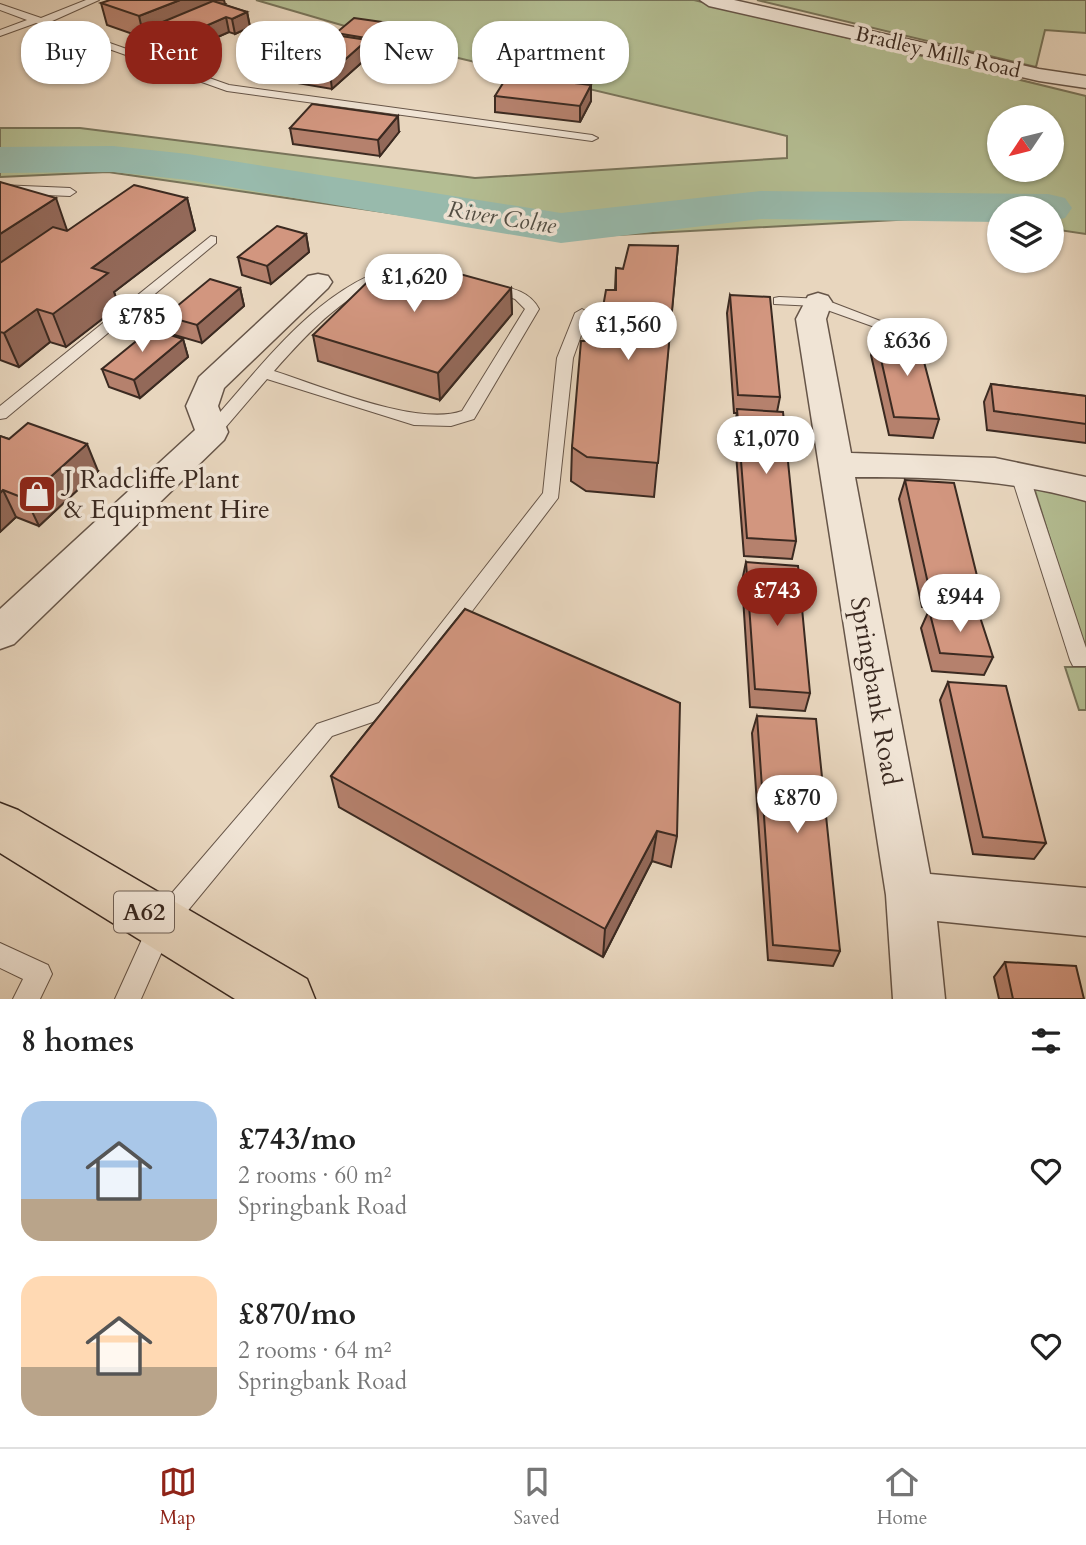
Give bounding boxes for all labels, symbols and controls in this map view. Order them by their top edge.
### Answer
street label: Bradley Mills Road [852,19,1023,86]
chip: Buy [21,21,111,84]
chip: Rent [125,21,222,84]
chip: Filters [236,21,346,84]
chip: New [360,21,458,84]
chip: Apartment [472,21,629,84]
north arrow [987,105,1064,182]
map controls [987,105,1064,273]
water label: River Colne [446,194,558,241]
button: layers [987,196,1064,273]
pin: £1,620 [357,254,471,314]
text: £1,620 [381,261,447,292]
pin: £785 [101,294,183,354]
text: £785 [118,301,166,332]
pin: £1,560 [571,302,685,362]
text: £1,560 [595,309,661,340]
pin: £636 [866,318,948,378]
text: £636 [883,325,931,356]
pin: £1,070 [709,416,823,476]
text: £1,070 [733,423,799,454]
place label: J Radcliffe Plant & Equipment Hire [60,462,270,527]
shop icon: J Radcliffe Plant & Equipment Hire [16,473,58,515]
pin: £743 [736,568,818,628]
pin: £944 [919,574,1001,634]
text: £743 [753,575,801,606]
text: £944 [936,581,984,612]
street label: Springbank Road [842,594,909,788]
pin: £870 [756,776,838,835]
text: £870 [773,782,821,813]
road number: A62 [114,891,174,932]
text: 8 homes [21,1021,134,1062]
icon: filters [1027,1022,1065,1060]
text: £743/mo [238,1119,356,1160]
icon: home [77,1129,161,1213]
icon: heart [1027,1152,1065,1190]
text: 2 rooms · 60 m² [238,1160,391,1191]
text: Springbank Road [238,1191,407,1222]
text: £870/mo [238,1294,356,1335]
icon: home [77,1304,161,1388]
icon: heart [1027,1327,1065,1365]
text: 2 rooms · 64 m² [238,1335,391,1366]
text: Springbank Road [238,1366,407,1397]
tab: Map [159,1463,197,1531]
tab: Saved [514,1463,560,1531]
tab: Home [877,1463,927,1531]

